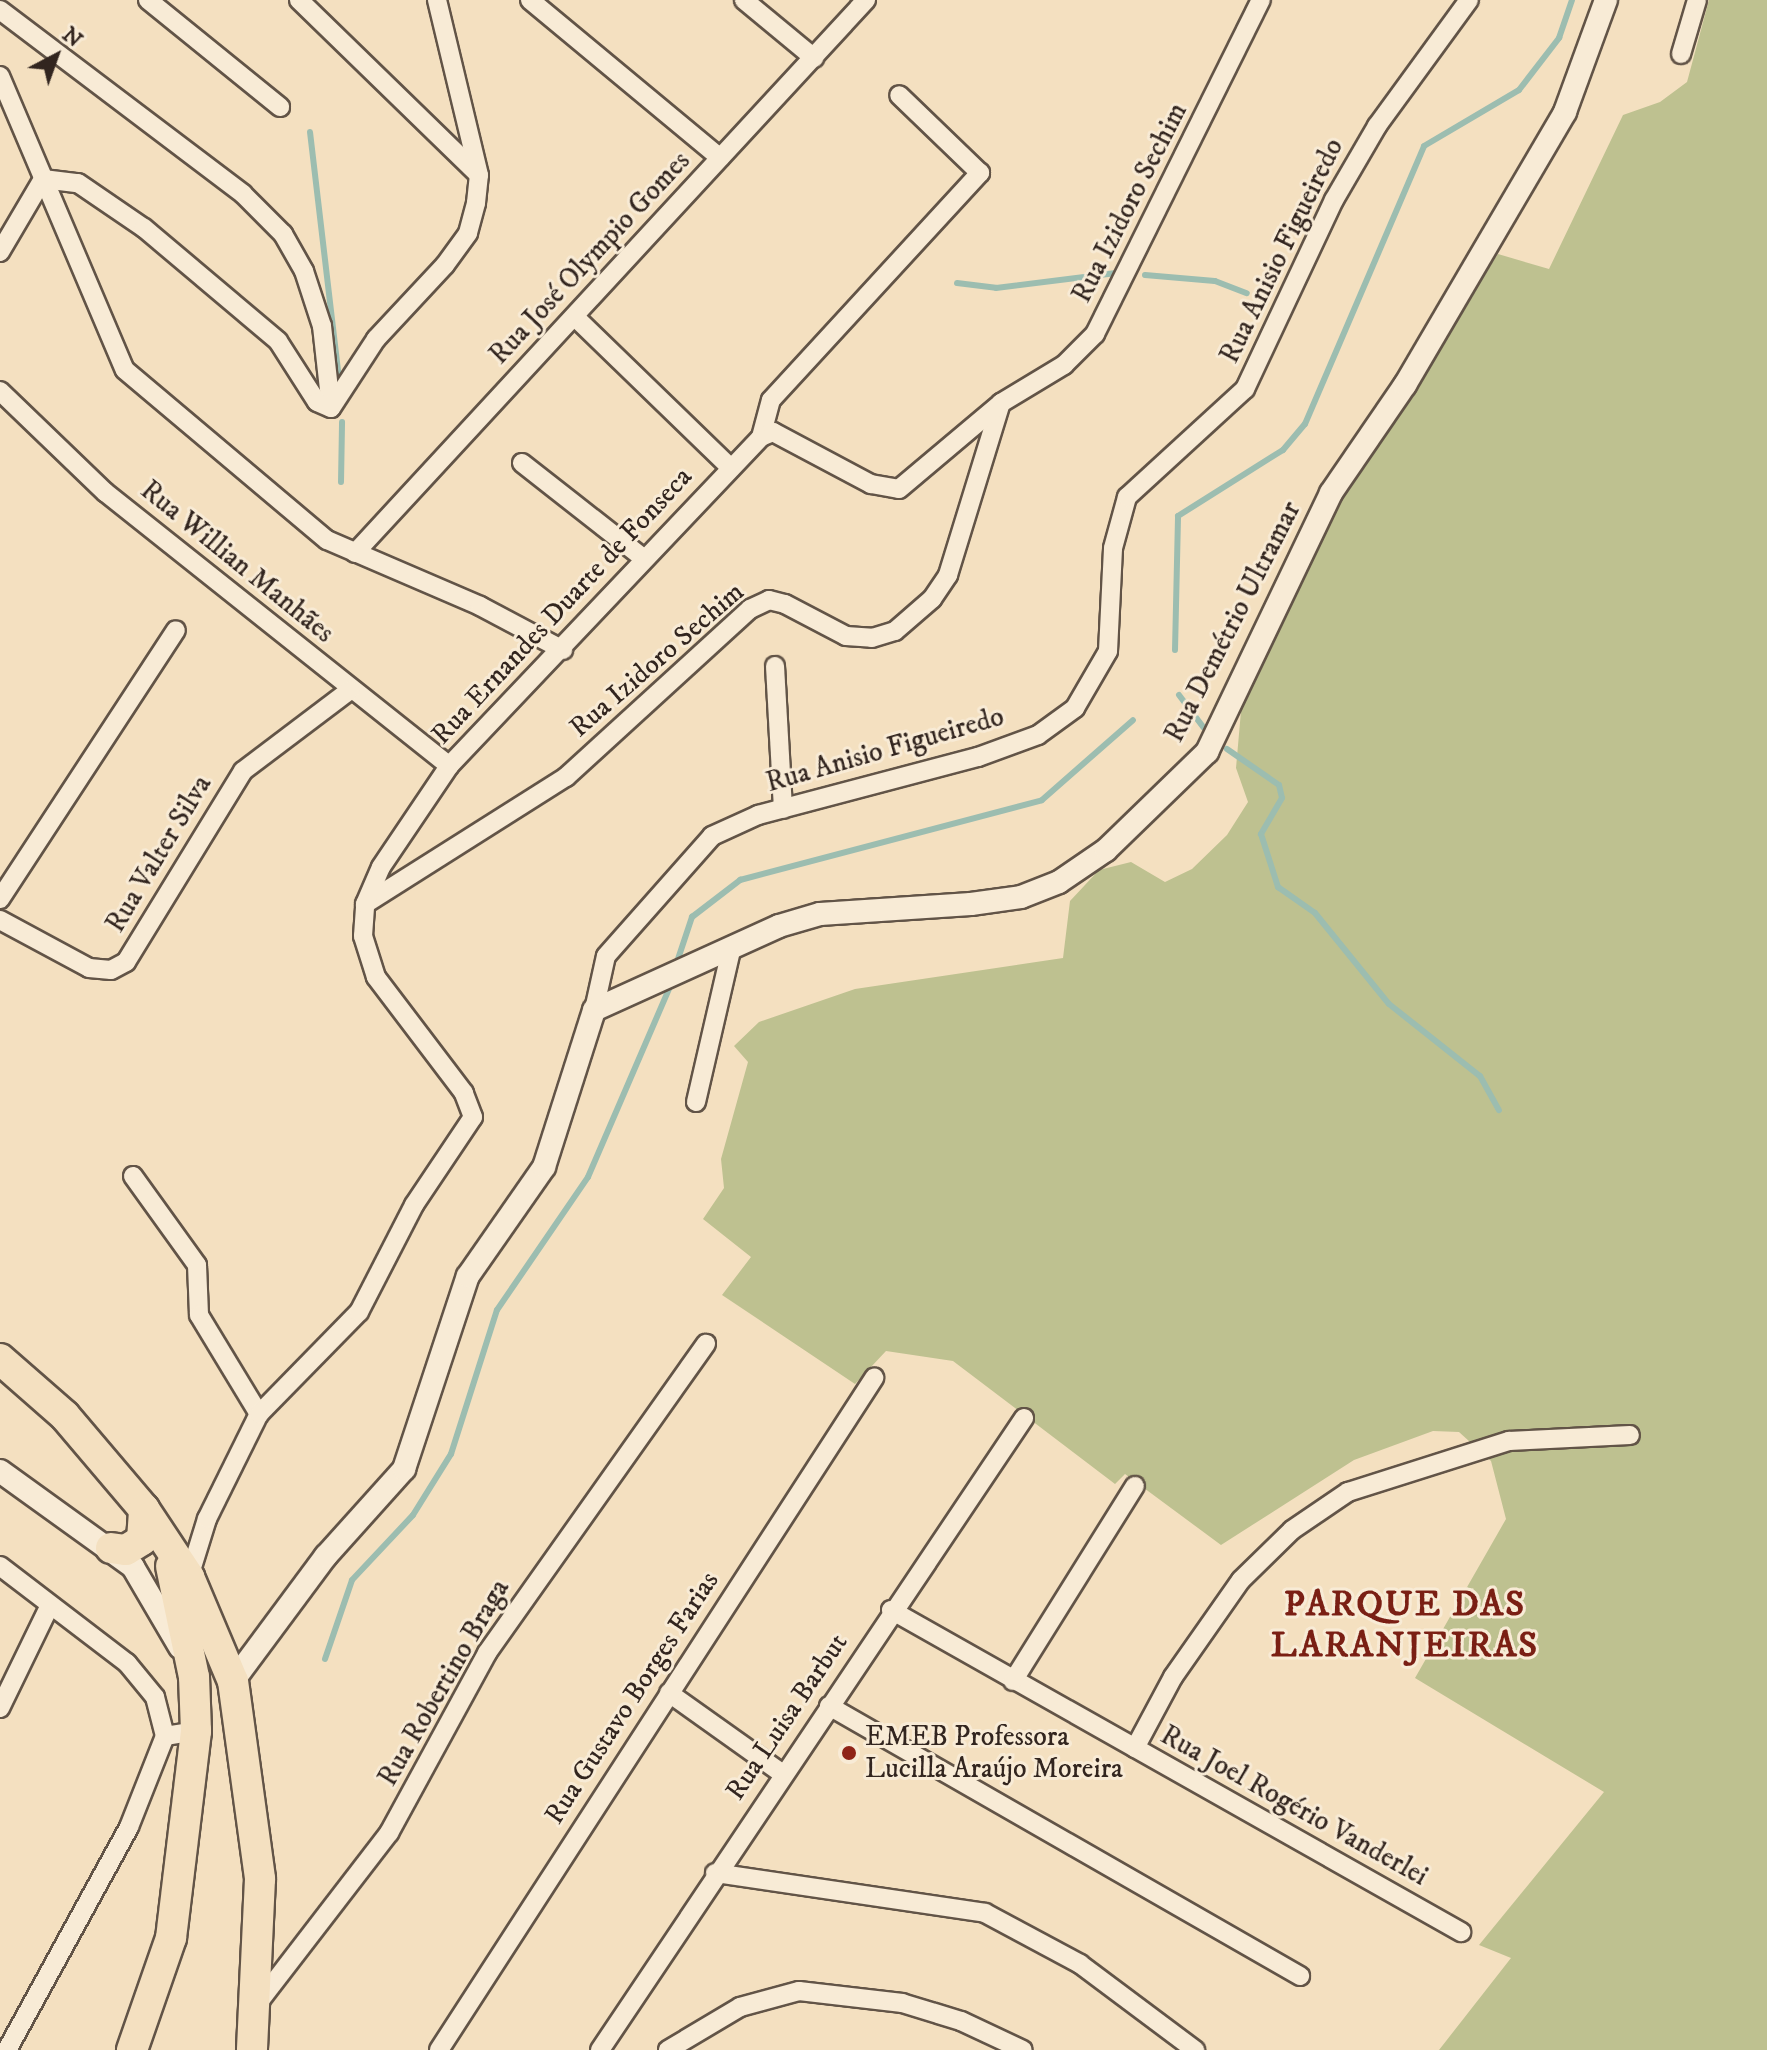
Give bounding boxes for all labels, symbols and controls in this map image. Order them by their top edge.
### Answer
north arrow [16,16,96,96]
text: N [56,21,88,54]
street label: Rua Izidoro Sechim [1065,97,1195,309]
street label: Rua Anisio Figueiredo [1213,133,1351,369]
street label: Rua José Olympio Gomes [483,144,697,372]
street label: Rua Ernandes Duarte de Fonseca [425,461,699,751]
street label: Rua Willian Manhães [134,474,340,650]
street label: Rua Demétrio Ultramar [1158,496,1308,748]
street label: Rua Izidoro Sechim [563,575,751,745]
street label: Rua Anisio Figueiredo [762,700,1008,800]
street label: Rua Valter Silva [99,769,219,939]
street label: Rua Gustavo Borges Farias [538,1565,726,1831]
street label: Rua Robertino Braga [371,1574,517,1792]
district label: PARQUE DAS LARANJEIRAS [1271,1582,1539,1667]
street label: Rua Luisa Barbut [719,1627,855,1807]
street label: Rua Joel Rogério Vanderlei [1155,1719,1433,1893]
place label: EMEB Professora Lucilla Araújo Moreira [865,1720,1123,1786]
marker: EMEB Professora Lucilla Araújo Moreira [840,1744,858,1762]

